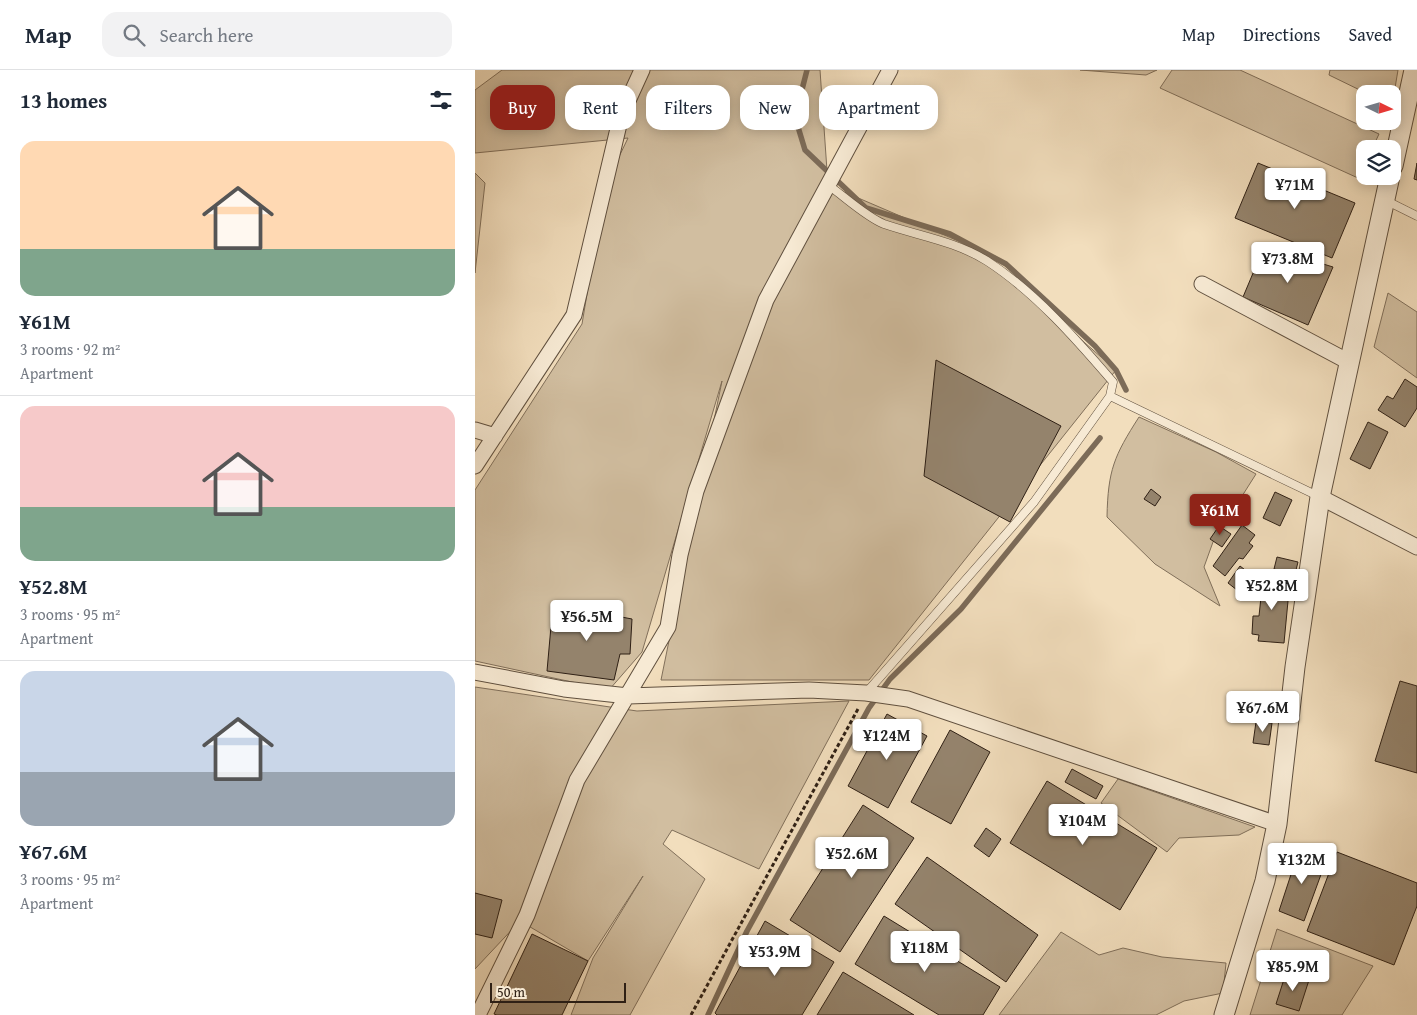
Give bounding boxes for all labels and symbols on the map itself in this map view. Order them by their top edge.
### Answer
north arrow [1356,85,1401,130]
pin: ¥71M [1265,168,1325,210]
pin: ¥73.8M [1247,242,1329,284]
pin: ¥61M [1190,494,1250,536]
pin: ¥52.8M [1231,568,1313,611]
pin: ¥56.5M [546,600,628,642]
pin: ¥67.6M [1222,690,1304,733]
pin: ¥124M [852,718,922,761]
pin: ¥104M [1048,804,1118,846]
pin: ¥52.6M [811,836,893,879]
pin: ¥132M [1267,842,1337,885]
pin: ¥118M [890,930,960,973]
pin: ¥53.9M [734,934,816,977]
pin: ¥85.9M [1252,950,1334,992]
scale bar [490,980,626,1003]

